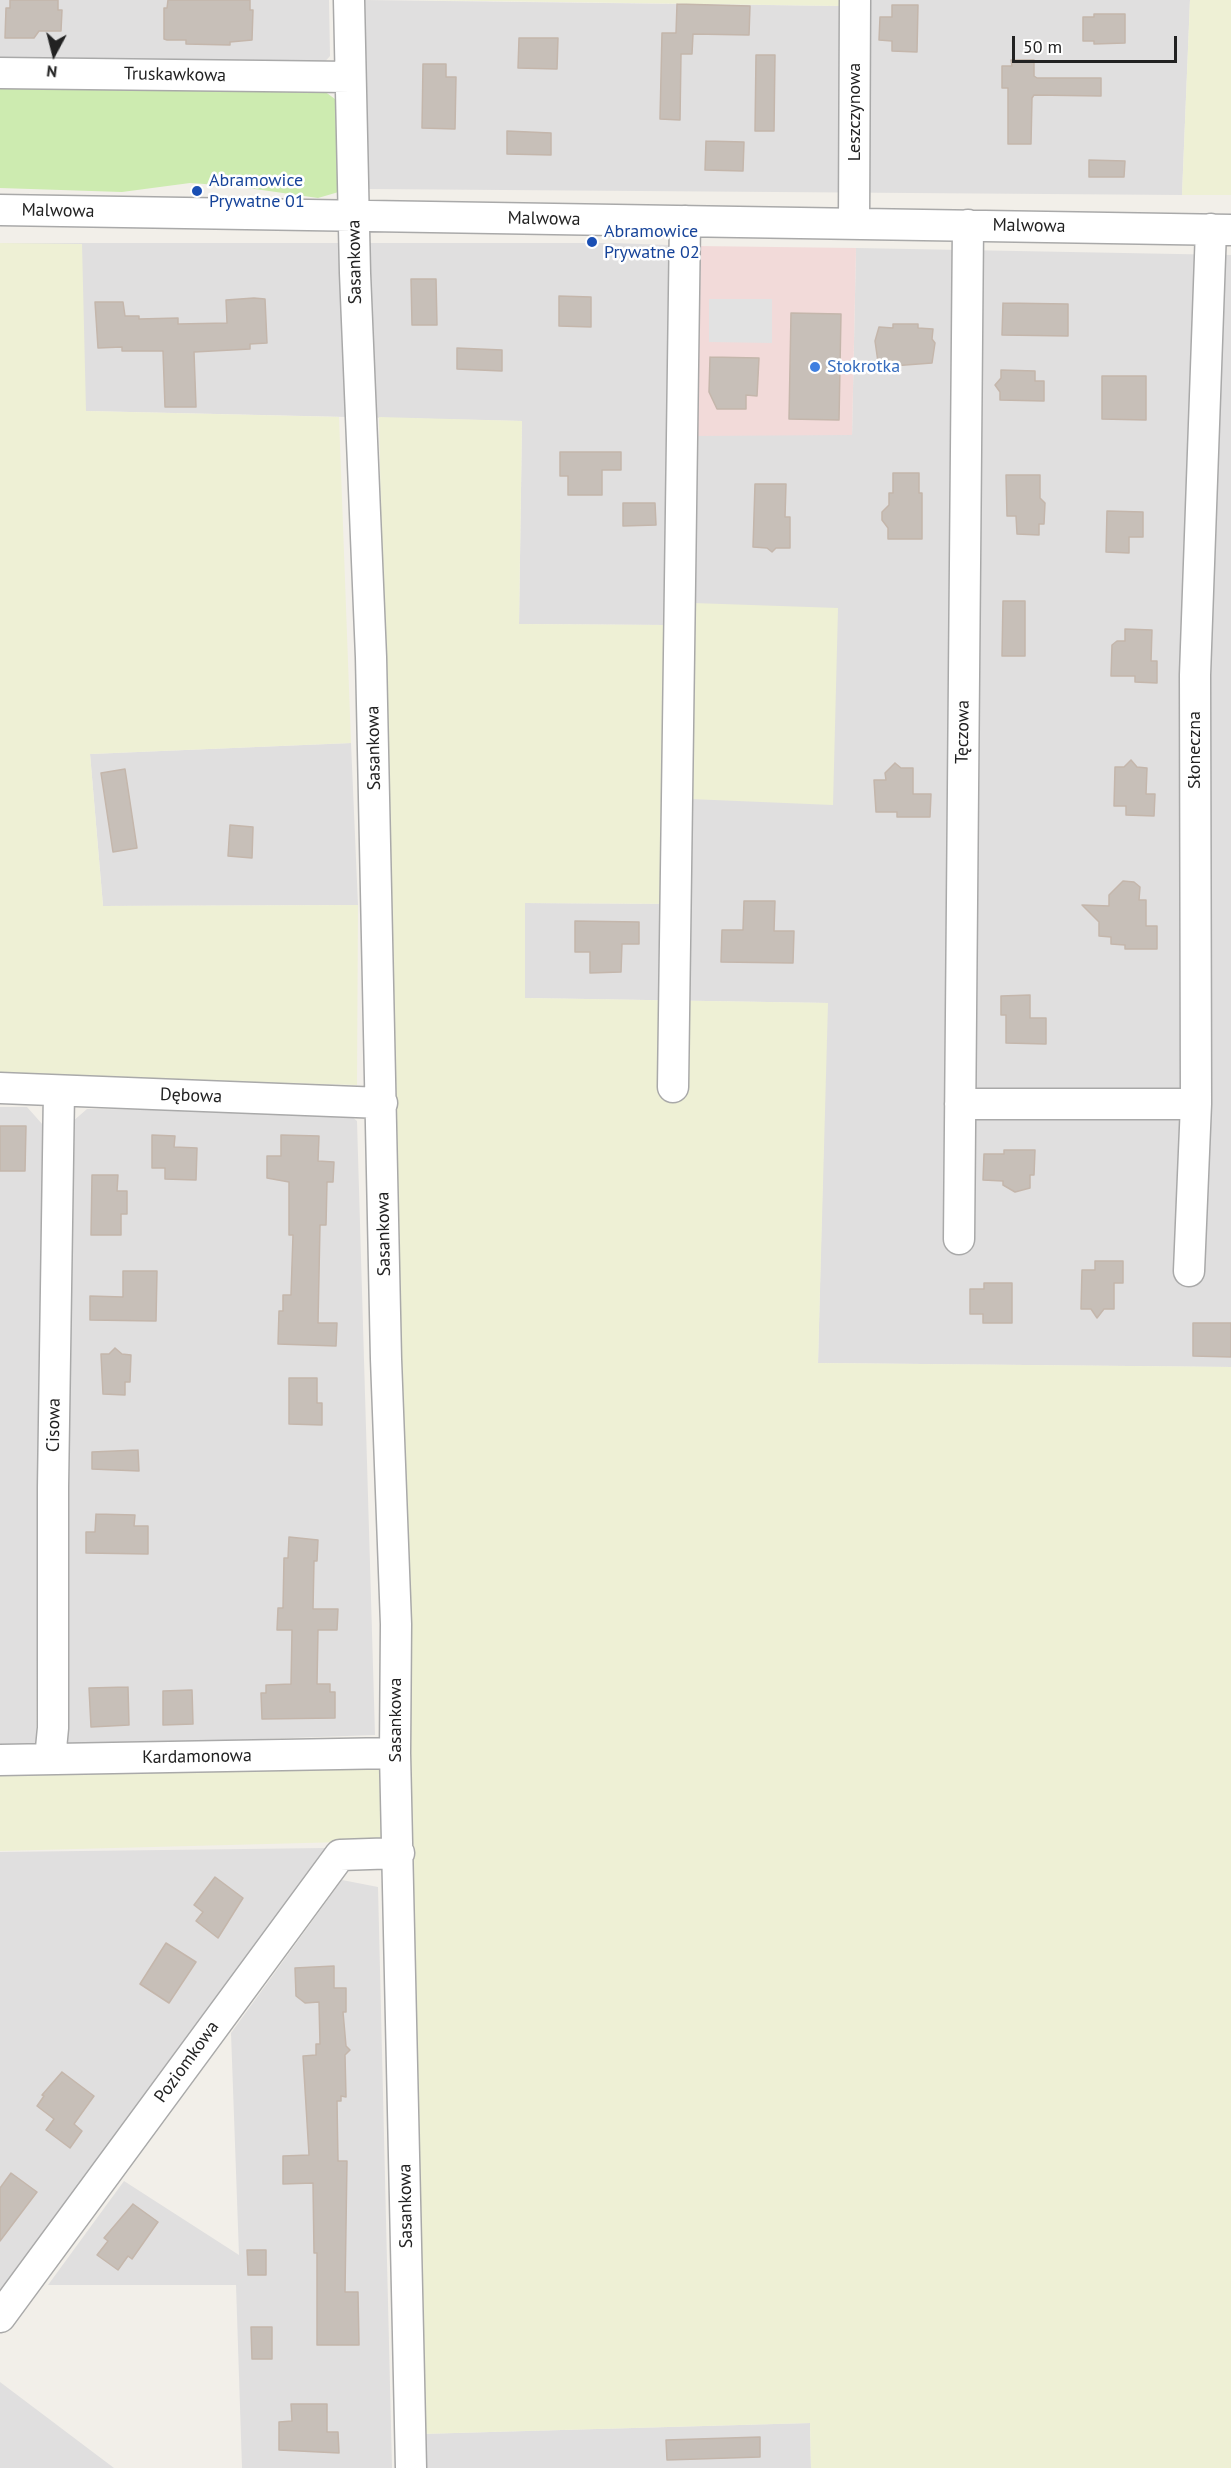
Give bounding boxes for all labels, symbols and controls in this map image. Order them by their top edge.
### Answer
north arrow [24,24,84,84]
scale bar [1015,24,1180,62]
text: 50 m [1023,35,1062,58]
text: N [45,61,58,82]
street label: Truskawkowa [124,63,226,87]
street label: Leszczynowa [844,63,866,161]
place label: Abramowice Prywatne 01 [209,170,305,213]
marker: Abramowice Prywatne 01 [190,184,204,198]
street label: Malwowa [21,200,95,222]
street label: Malwowa [507,208,581,230]
street label: Malwowa [992,215,1066,237]
street label: Sasankowa [343,219,367,305]
place label: Abramowice Prywatne 02 [604,221,700,264]
marker: Abramowice Prywatne 02 [585,235,599,249]
place label: Stokrotka [827,356,900,378]
marker: Stokrotka [808,360,822,374]
street label: Tęczowa [952,700,974,764]
street label: Sasankowa [362,705,386,791]
street label: Słoneczna [1184,711,1206,789]
street label: Dębowa [160,1084,222,1108]
street label: Sasankowa [372,1191,396,1277]
street label: Cisowa [43,1398,65,1452]
street label: Sasankowa [385,1678,407,1762]
street label: Kardamonowa [142,1745,252,1769]
street label: Poziomkowa [150,2017,224,2107]
street label: Sasankowa [394,2163,418,2249]

